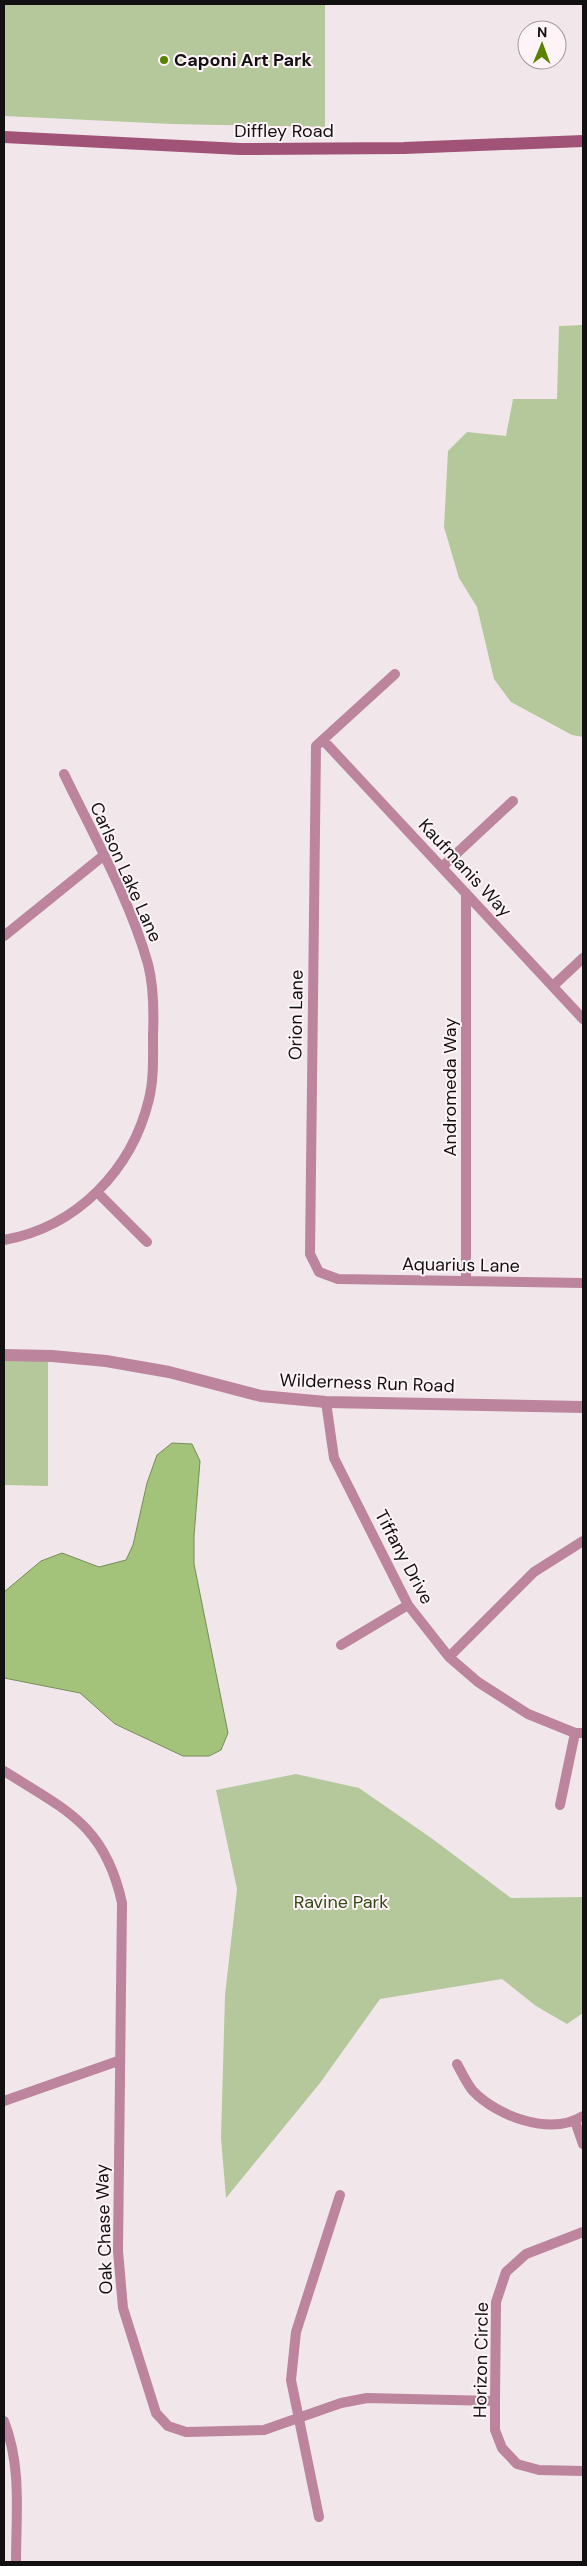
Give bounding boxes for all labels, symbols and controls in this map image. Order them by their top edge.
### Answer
north arrow [517,20,567,70]
text: N [537,23,547,41]
place label: Caponi Art Park [174,48,312,72]
marker: Caponi Art Park [158,54,170,66]
street label: Diffley Road [234,119,334,143]
street label: Carlson Lake Lane [84,798,168,946]
street label: Kaufmanis Way [413,813,517,923]
street label: Orion Lane [283,970,309,1060]
street label: Andromeda Way [438,1018,462,1156]
street label: Aquarius Lane [402,1252,520,1278]
street label: Wilderness Run Road [279,1368,455,1398]
street label: Tiffany Drive [369,1506,439,1608]
park label: Ravine Park [294,1890,388,1914]
street label: Oak Chase Way [90,2163,118,2295]
street label: Horizon Circle [468,2302,494,2418]

